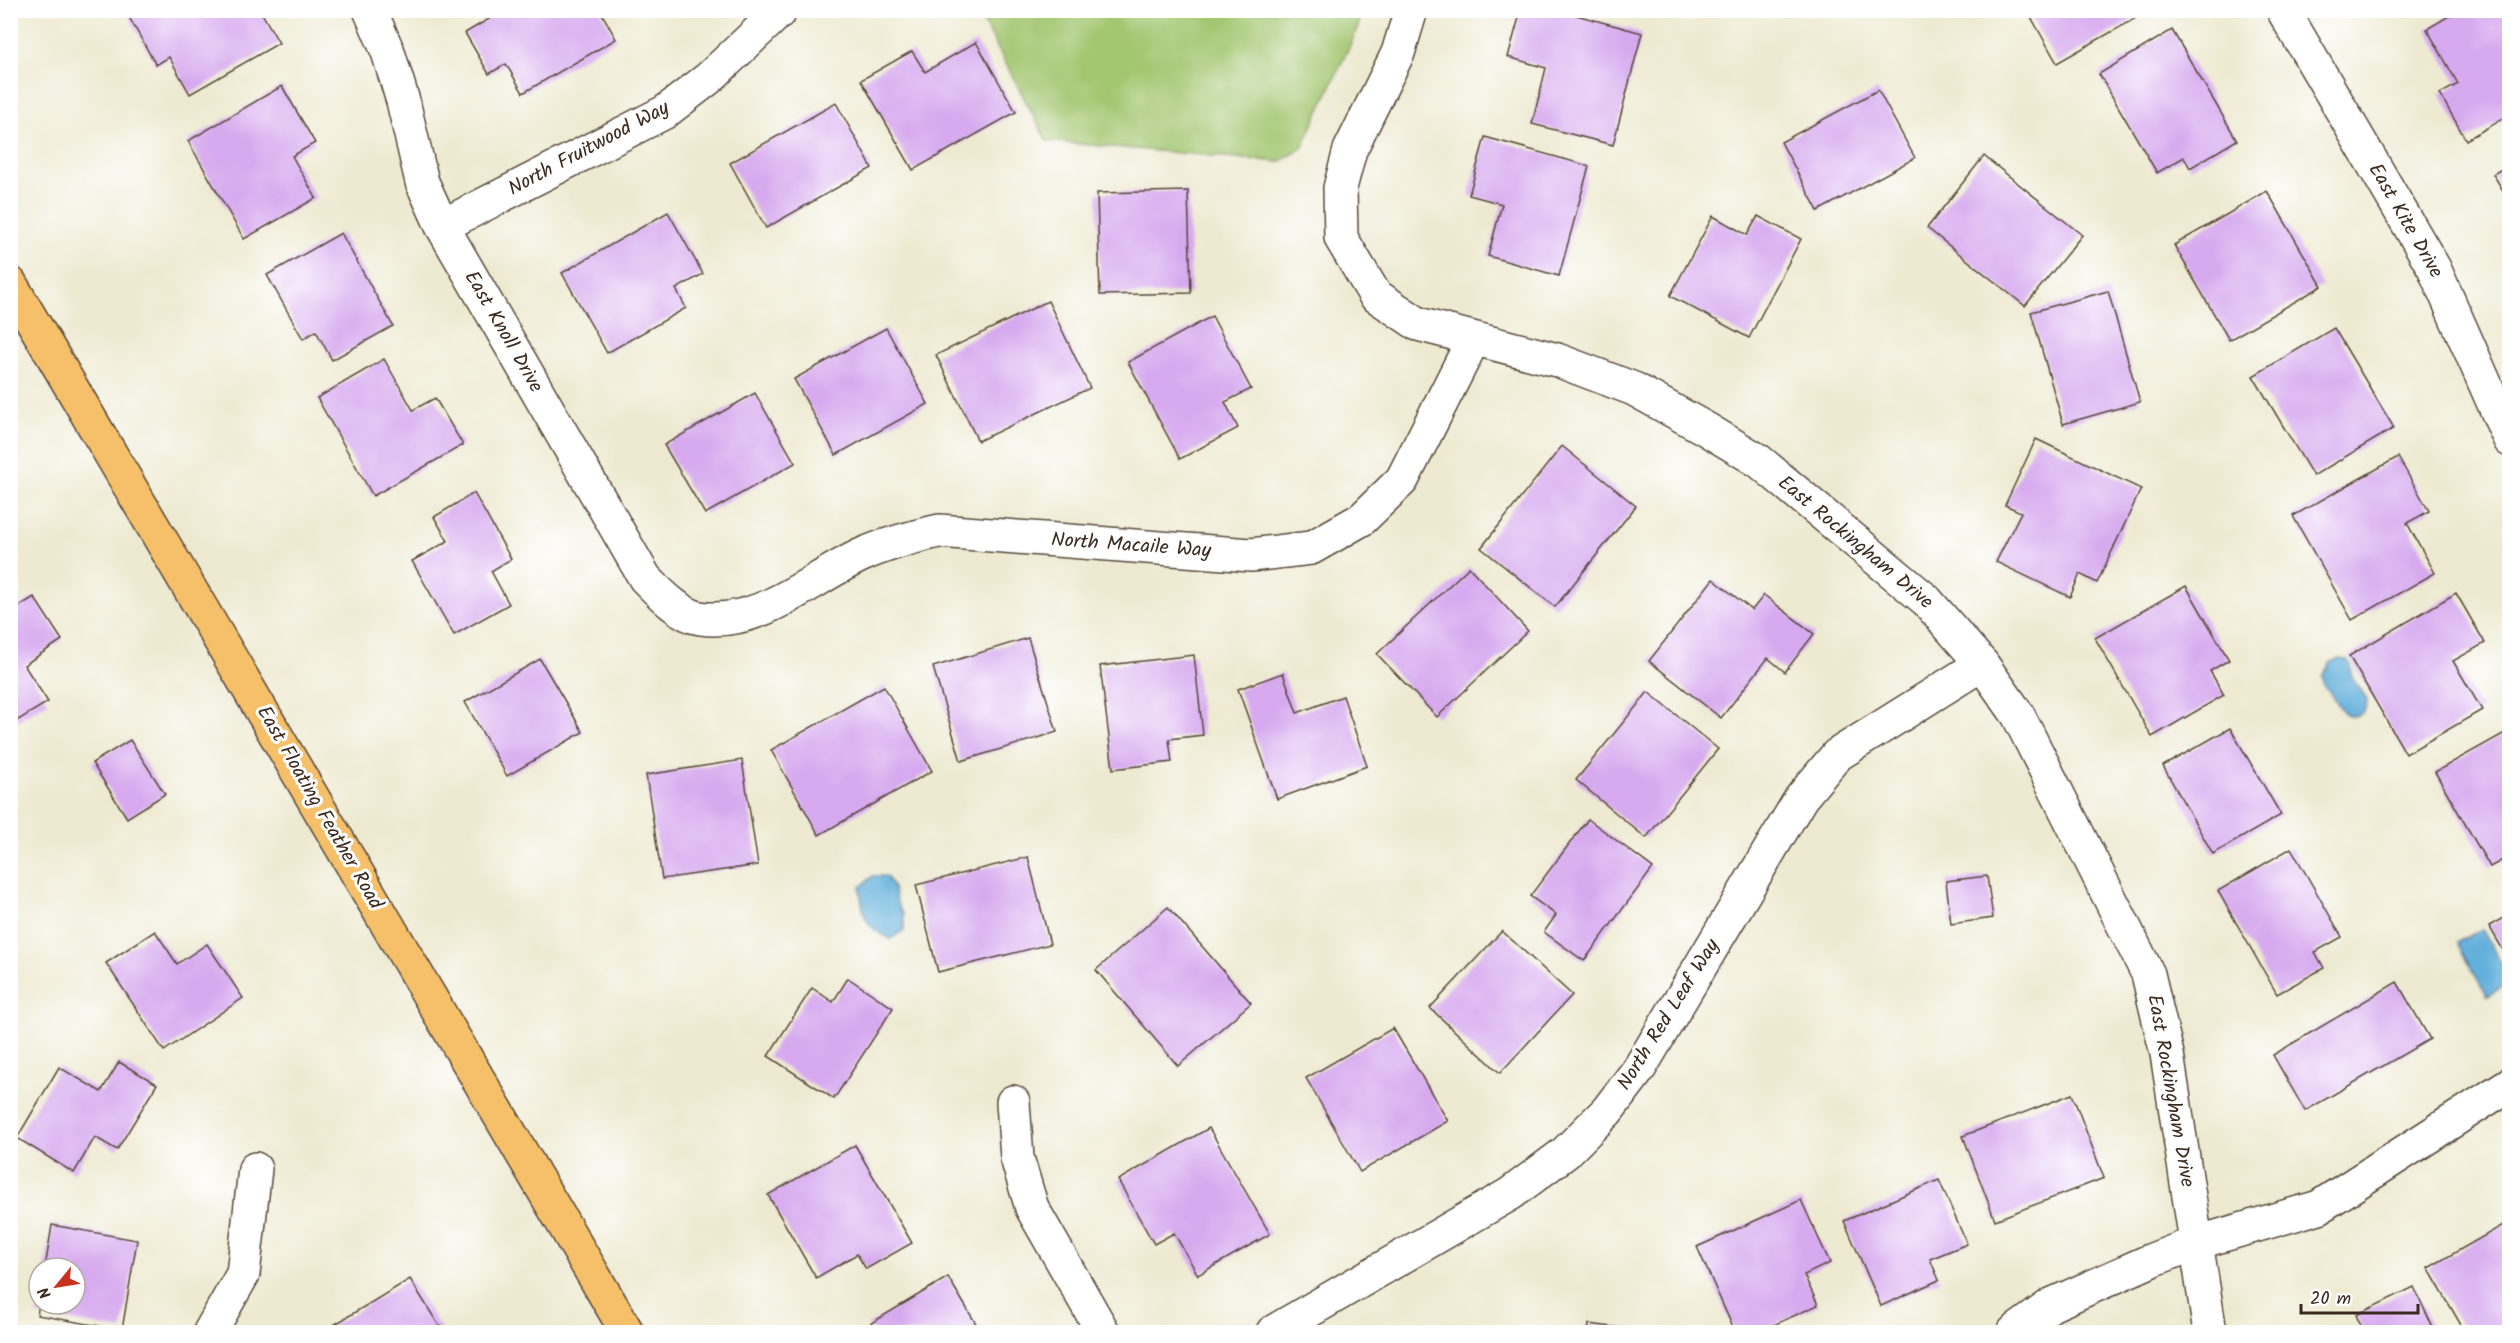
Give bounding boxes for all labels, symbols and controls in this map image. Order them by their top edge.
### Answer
street label: North Fruitwood Way [503,93,676,205]
street label: East Kite Drive [2359,157,2451,285]
street label: East Knoll Drive [455,265,551,399]
street label: East Rockingham Drive [1770,468,1940,618]
street label: North Macaile Way [1050,524,1213,568]
street label: East Floating Feather Road [247,700,391,917]
street label: North Red Leaf Way [1609,932,1729,1097]
street label: East Rockingham Drive [2137,992,2203,1190]
north arrow [27,1256,87,1316]
scale bar [2301,1277,2418,1315]
text: N [32,1282,59,1303]
text: 20 m [2310,1285,2351,1314]

